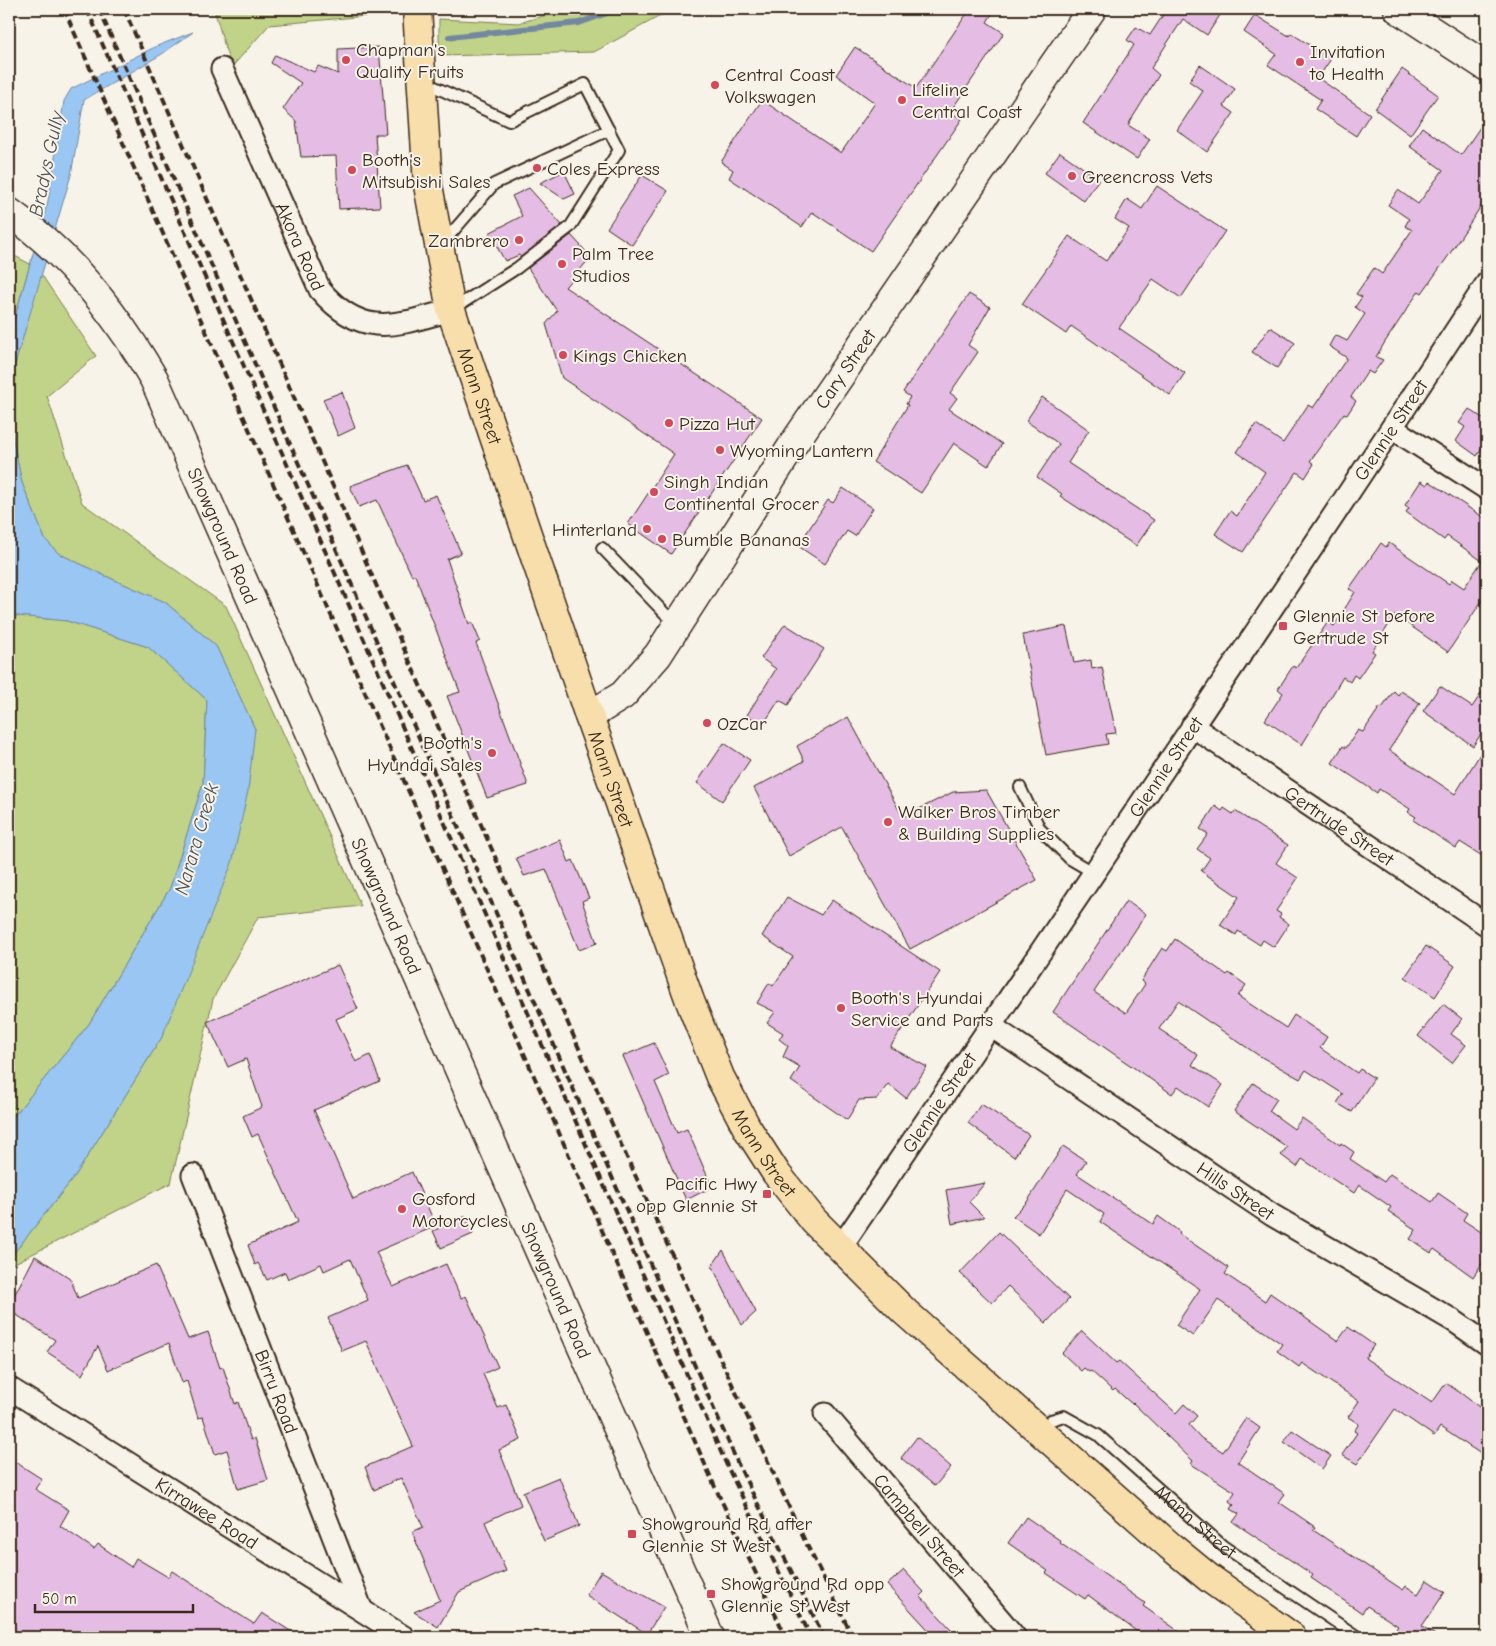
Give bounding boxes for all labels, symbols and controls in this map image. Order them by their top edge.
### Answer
place label: Chapman's Quality Fruits [356,39,464,83]
place label: Invitation to Health [1309,41,1385,85]
marker: Chapman's Quality Fruits [340,54,352,66]
marker: Invitation to Health [1294,56,1306,68]
place label: Central Coast Volkswagen [725,64,835,108]
marker: Central Coast Volkswagen [709,79,721,91]
place label: Lifeline Central Coast [912,79,1022,123]
marker: Lifeline Central Coast [896,94,908,106]
water label: Bradys Gully [24,108,69,219]
place label: Booth's Mitsubishi Sales [362,149,490,193]
place label: Coles Express [547,158,660,180]
marker: Coles Express [531,162,543,174]
marker: Booth's Mitsubishi Sales [346,164,358,176]
place label: Greencross Vets [1082,166,1213,188]
marker: Greencross Vets [1066,170,1078,182]
street label: Akora Road [271,199,329,294]
place label: Zambrero [428,230,509,252]
marker: Zambrero [513,234,525,246]
place label: Palm Tree Studios [572,243,654,287]
marker: Palm Tree Studios [556,258,568,270]
street label: Cary Street [811,325,881,413]
street label: Mann Street [453,345,506,448]
place label: Kings Chicken [573,345,687,367]
marker: Kings Chicken [557,349,569,361]
street label: Glennie Street [1350,375,1433,485]
place label: Pizza Hut [679,413,756,435]
marker: Pizza Hut [663,417,675,429]
place label: Wyoming Lantern [730,440,874,462]
marker: Wyoming Lantern [714,444,726,456]
street label: Showground Road [183,464,262,607]
place label: Singh Indian Continental Grocer [664,471,819,515]
marker: Singh Indian Continental Grocer [648,486,660,498]
place label: Hinterland [552,519,637,541]
marker: Hinterland [641,523,653,535]
place label: Bumble Bananas [672,529,810,551]
marker: Bumble Bananas [656,533,668,545]
place label: Glennie St before Gertrude St [1293,605,1435,649]
marker: Glennie St before Gertrude St [1277,620,1289,632]
place label: OzCar [717,713,767,735]
street label: Glennie Street [1125,713,1208,822]
marker: OzCar [701,717,713,729]
street label: Mann Street [583,728,638,831]
place label: Booth's Hyundai Sales [367,732,482,776]
marker: Booth's Hyundai Sales [486,747,498,759]
water label: Narara Creek [170,781,223,898]
street label: Gertrude Street [1280,782,1398,871]
place label: Walker Bros Timber & Building Supplies [898,801,1060,845]
marker: Walker Bros Timber & Building Supplies [882,816,894,828]
street label: Showground Road [346,835,426,978]
place label: Booth's Hyundai Service and Parts [851,987,993,1031]
marker: Booth's Hyundai Service and Parts [835,1002,847,1014]
street label: Glennie Street [898,1048,982,1157]
street label: Mann Street [727,1105,801,1202]
street label: Hills Street [1192,1158,1278,1226]
place label: Pacific Hwy opp Glennie St [636,1173,758,1217]
place label: Gosford Motorcycles [412,1188,508,1232]
marker: Pacific Hwy opp Glennie St [761,1188,773,1200]
marker: Gosford Motorcycles [396,1203,408,1215]
street label: Showground Road [516,1219,595,1362]
street label: Birru Road [250,1346,302,1437]
street label: Campbell Street [869,1469,970,1583]
street label: Kirrawee Road [151,1473,262,1554]
street label: Mann Street [1150,1481,1240,1564]
place label: Showground Rd after Glennie St West [642,1513,813,1557]
marker: Showground Rd after Glennie St West [626,1528,638,1540]
place label: Showground Rd opp Glennie St West [721,1573,884,1617]
scale bar [35,1581,192,1613]
marker: Showground Rd opp Glennie St West [705,1588,717,1600]
text: 50 m [42,1590,77,1608]

